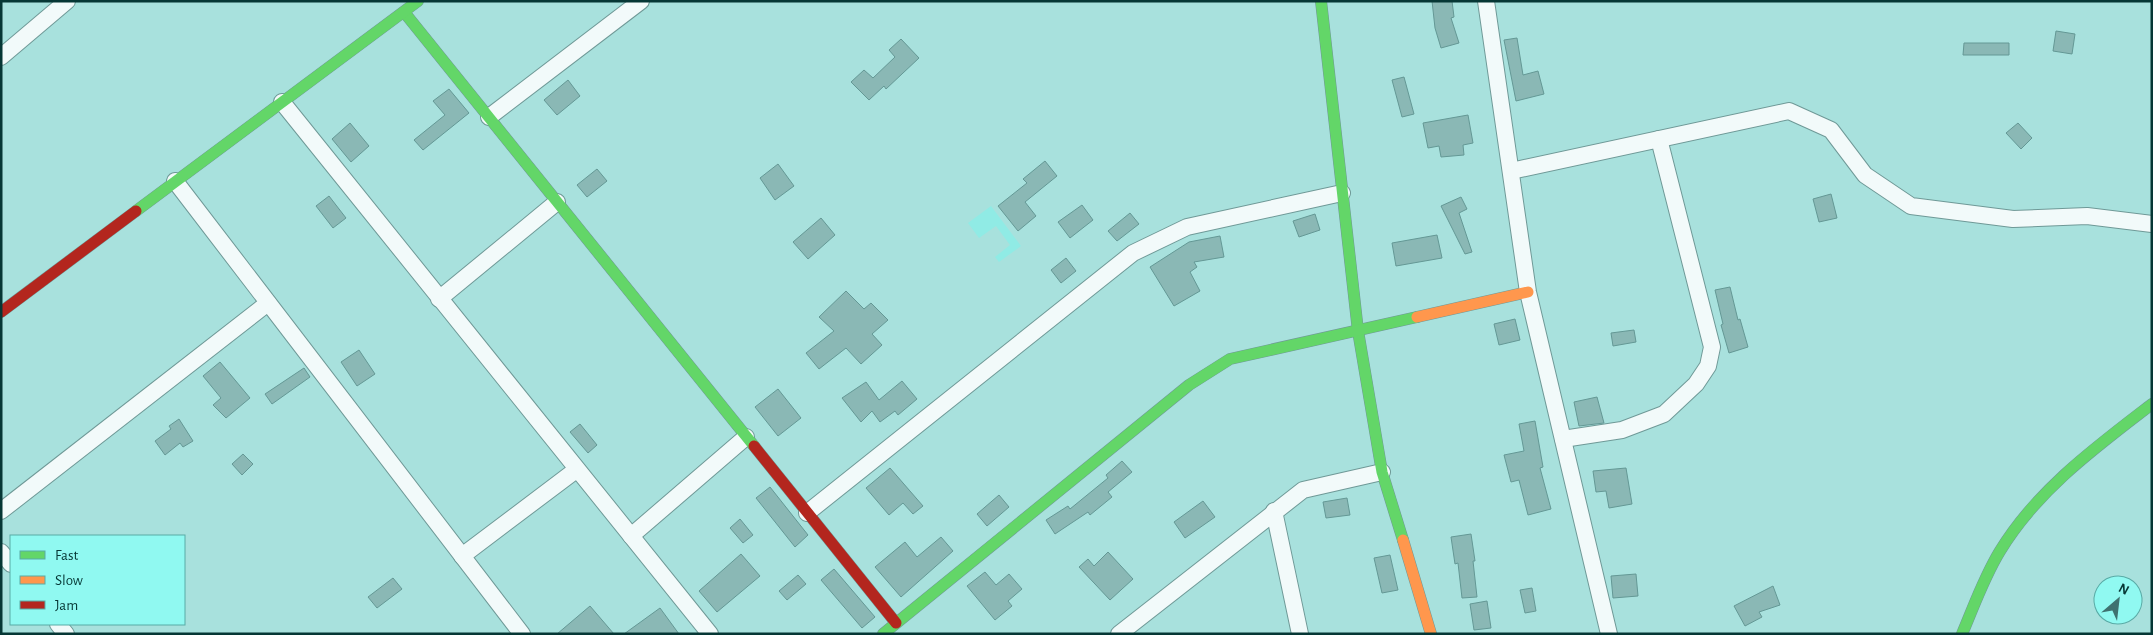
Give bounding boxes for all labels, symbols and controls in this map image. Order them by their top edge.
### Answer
legend [10,535,185,625]
text: Fast [55,548,79,563]
text: Slow [55,573,83,588]
north arrow [2093,575,2143,625]
text: N [2116,581,2131,598]
text: Jam [55,598,78,613]

